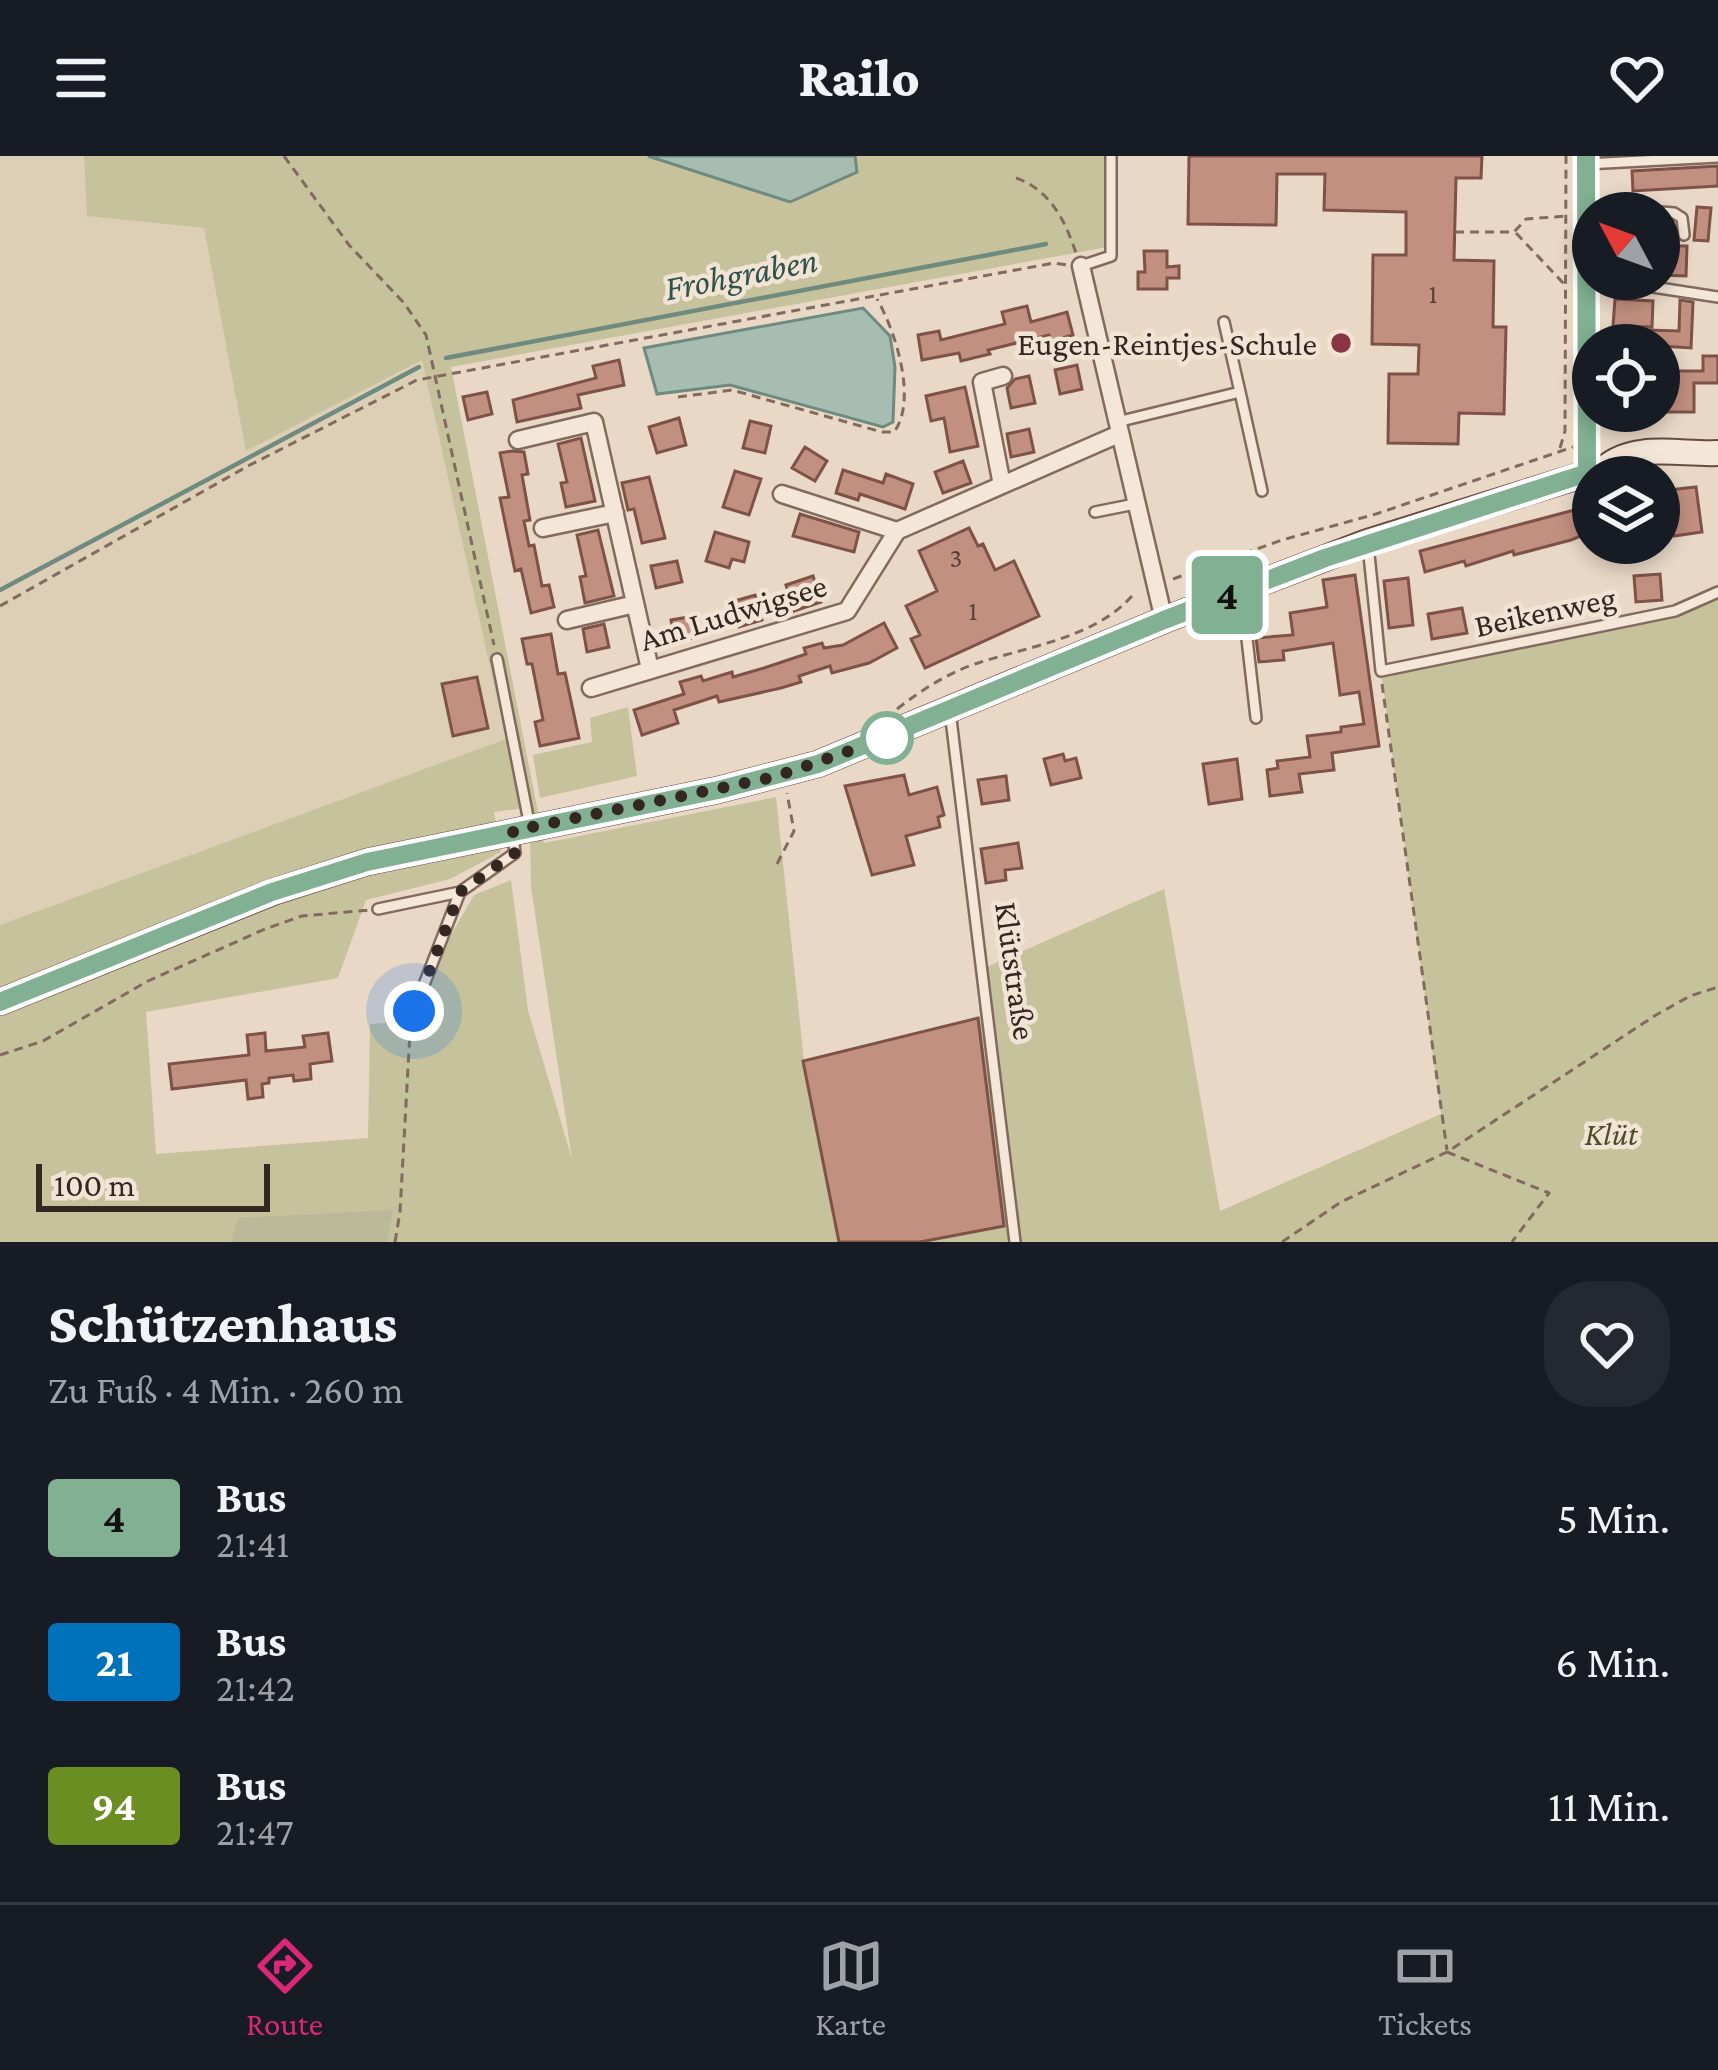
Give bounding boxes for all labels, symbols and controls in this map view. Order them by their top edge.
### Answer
icon: menu [48,45,114,111]
icon: heart [1604,45,1670,111]
text: Railo [798,48,920,108]
north arrow [1572,192,1680,300]
map controls [1572,192,1680,564]
water label: Frohgraben [661,240,821,308]
house number: 1 [1429,279,1438,309]
button: locate [1572,324,1680,432]
place label: Eugen-Reintjes-Schule [1017,325,1317,362]
marker: Eugen-Reintjes-Schule [1328,330,1354,356]
button: layers [1572,456,1680,564]
house number: 3 [950,543,962,573]
line badge: 4 [1188,556,1266,634]
street label: Am Ludwigsee [635,566,831,658]
text: 4 [1216,571,1238,618]
street label: Beikenweg [1471,578,1619,644]
house number: 1 [969,596,978,626]
unlabelled marker [862,713,912,763]
street label: Klütstraße [988,900,1044,1042]
your location [384,981,444,1041]
park label: Klüt [1584,1115,1639,1152]
scale bar [36,1158,270,1211]
text: 100 m [54,1166,135,1203]
button: heart [1544,1281,1670,1407]
text: Schützenhaus [48,1291,397,1354]
text: Zu Fuß · 4 Min. · 260 m [48,1368,404,1411]
text: Bus [216,1472,286,1522]
text: 5 Min. [1557,1493,1670,1543]
text: 4 [103,1494,125,1541]
text: 21:41 [216,1522,289,1565]
text: Bus [216,1616,286,1666]
text: 6 Min. [1555,1637,1670,1687]
text: 21 [95,1638,133,1685]
text: 21:42 [216,1666,295,1709]
text: Bus [216,1760,286,1810]
text: 11 Min. [1548,1781,1670,1831]
text: 94 [92,1782,136,1829]
text: 21:47 [216,1810,293,1853]
tab: Route [246,1933,323,2042]
tab: Karte [815,1933,886,2042]
tab: Tickets [1378,1933,1472,2042]

